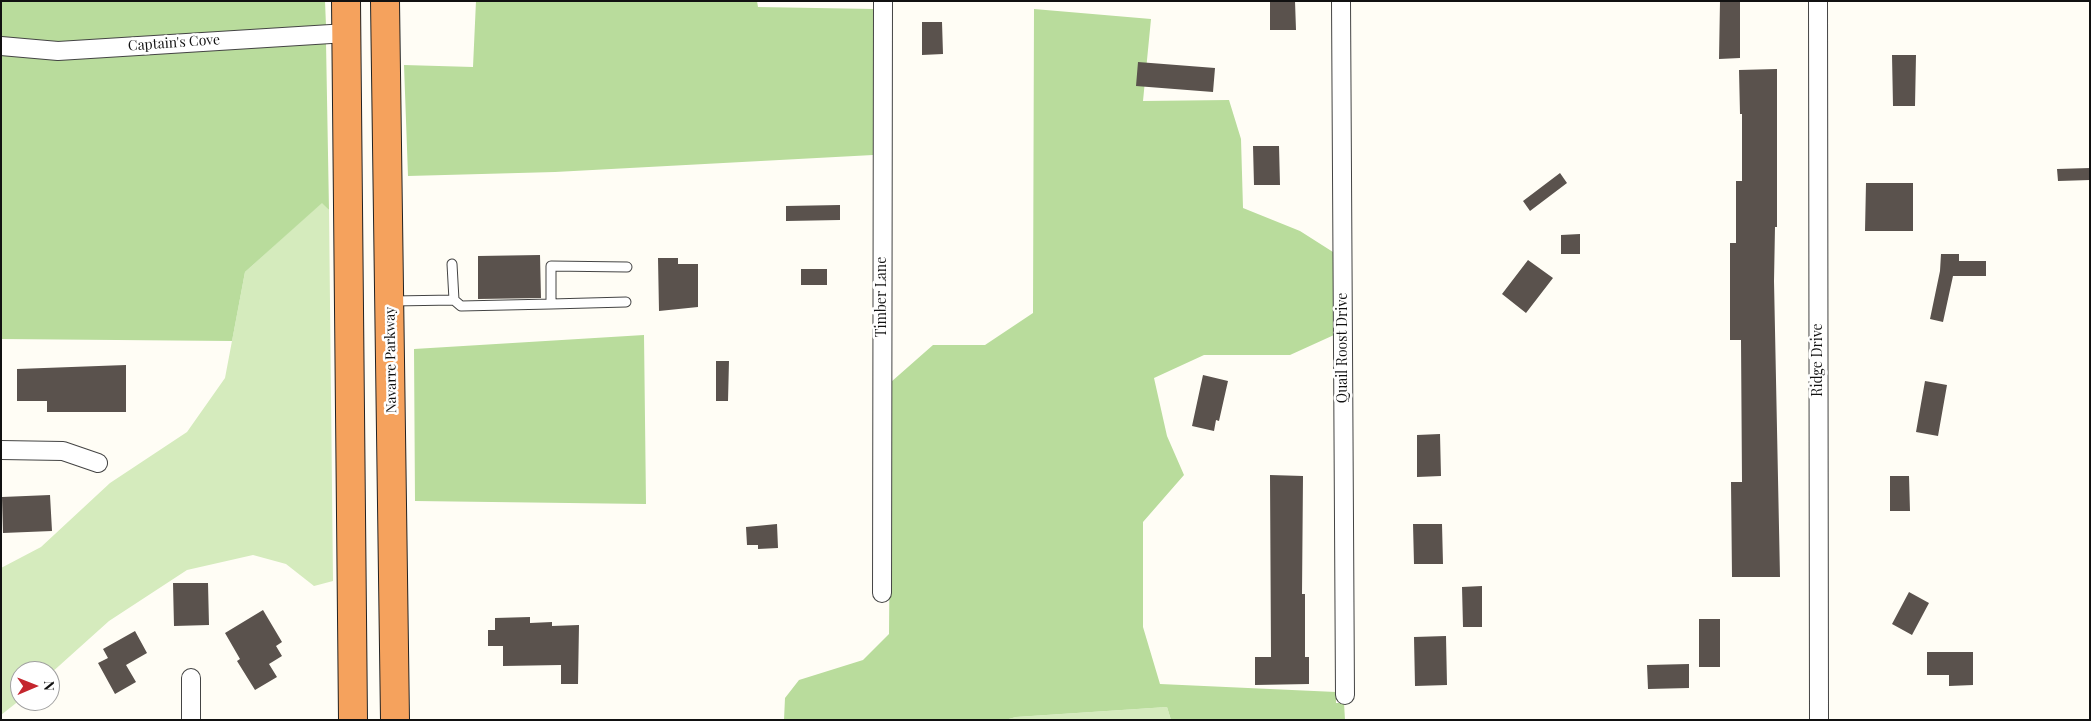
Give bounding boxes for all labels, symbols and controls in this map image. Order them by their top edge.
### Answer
street label: Captain's Cove [127,31,221,55]
street label: Timber Lane [874,257,890,337]
street label: Quail Roost Drive [1335,293,1351,403]
street label: Navarre Parkway [382,307,400,413]
street label: Ridge Drive [1810,323,1826,397]
north arrow [10,661,60,711]
text: N [40,681,59,691]

